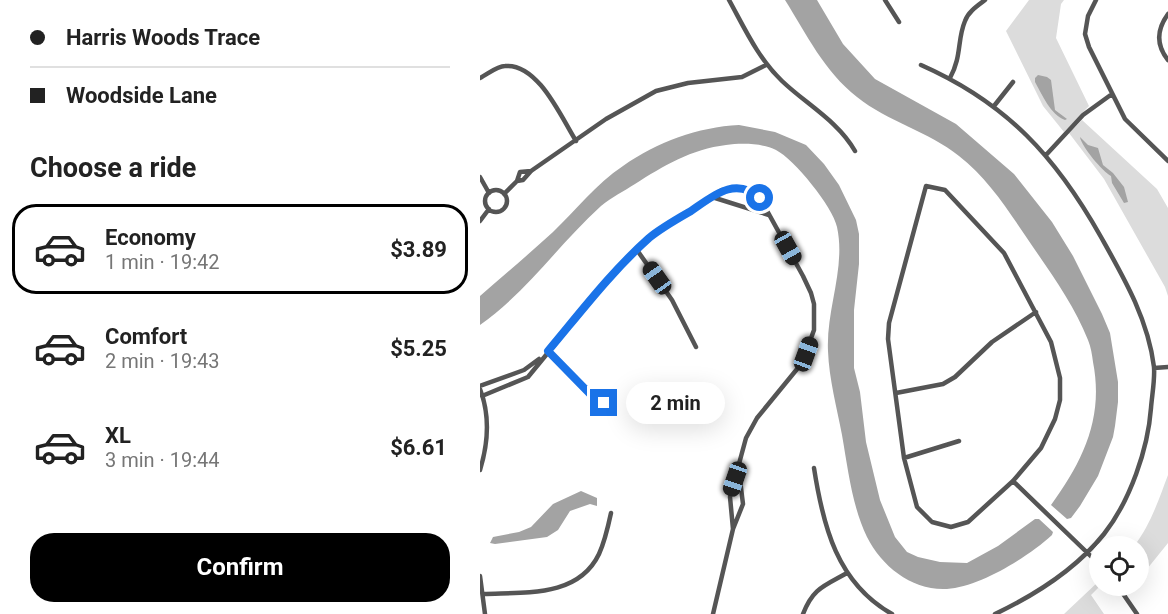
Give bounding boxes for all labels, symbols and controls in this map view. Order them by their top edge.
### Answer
text: Harris Woods Trace [66,25,260,50]
text: Woodside Lane [66,83,217,108]
text: Choose a ride [30,152,196,184]
route start [746,184,773,211]
icon: car [33,222,87,276]
text: Economy [105,225,196,250]
car [771,228,805,268]
text: $3.89 [390,237,447,262]
text: 1 min · 19:42 [105,250,220,274]
car [639,258,675,298]
icon: car [33,321,87,375]
text: Comfort [105,324,187,349]
car [791,334,821,374]
text: $5.25 [390,336,447,361]
text: 2 min · 19:43 [105,349,220,373]
callout: 2 min [625,382,724,424]
route end [590,389,617,416]
text: 2 min [650,391,701,415]
icon: car [33,420,87,474]
text: XL [105,423,131,448]
text: $6.61 [390,435,447,460]
text: 3 min · 19:44 [105,448,220,472]
car [721,459,749,499]
button: Confirm [30,533,450,602]
map controls [1089,536,1149,596]
button: locate [1089,536,1149,596]

